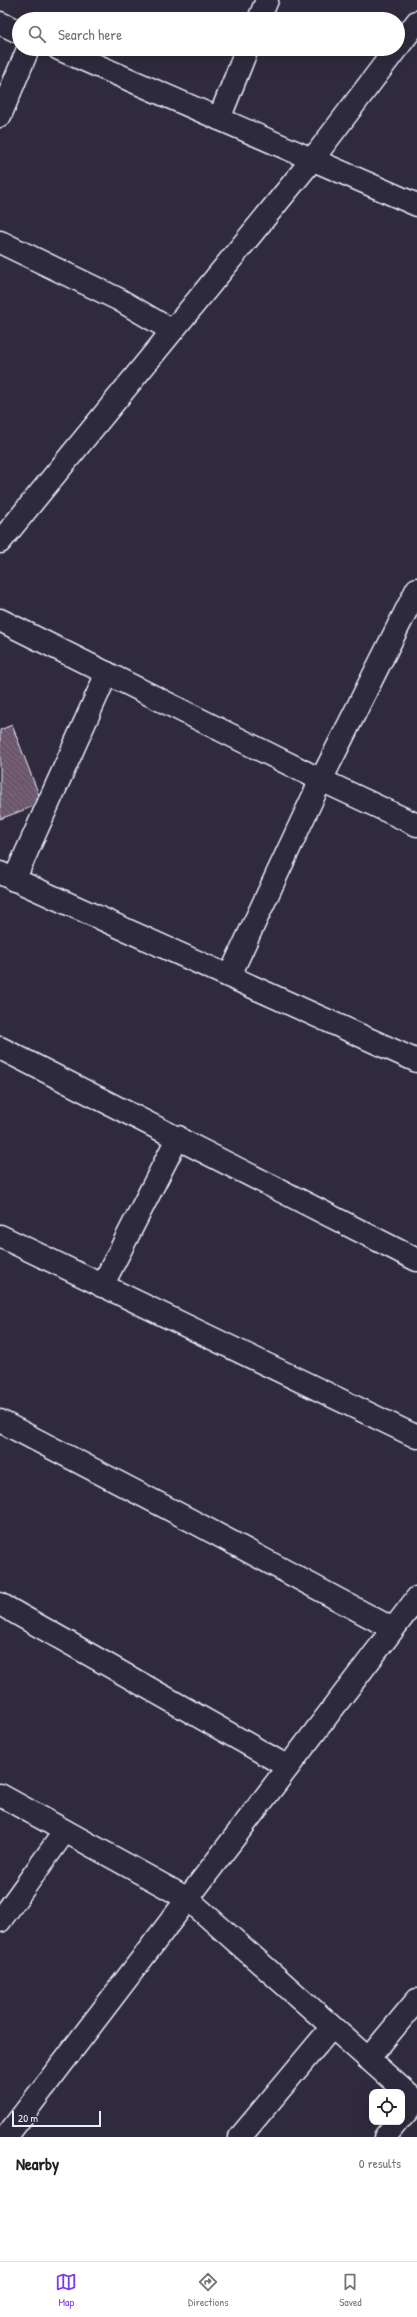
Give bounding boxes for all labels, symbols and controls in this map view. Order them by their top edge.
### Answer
search box [12,12,405,56]
icon: search [26,23,48,45]
text: Search here [58,24,122,45]
map controls [369,2089,405,2125]
button: locate [369,2089,405,2125]
scale bar [12,2109,101,2128]
text: 20 m [18,2111,38,2125]
text: Nearby [16,2152,59,2175]
text: 0 results [359,2154,401,2172]
tab: Map [55,2271,77,2309]
tab: Directions [188,2271,229,2309]
tab: Saved [339,2271,362,2309]

